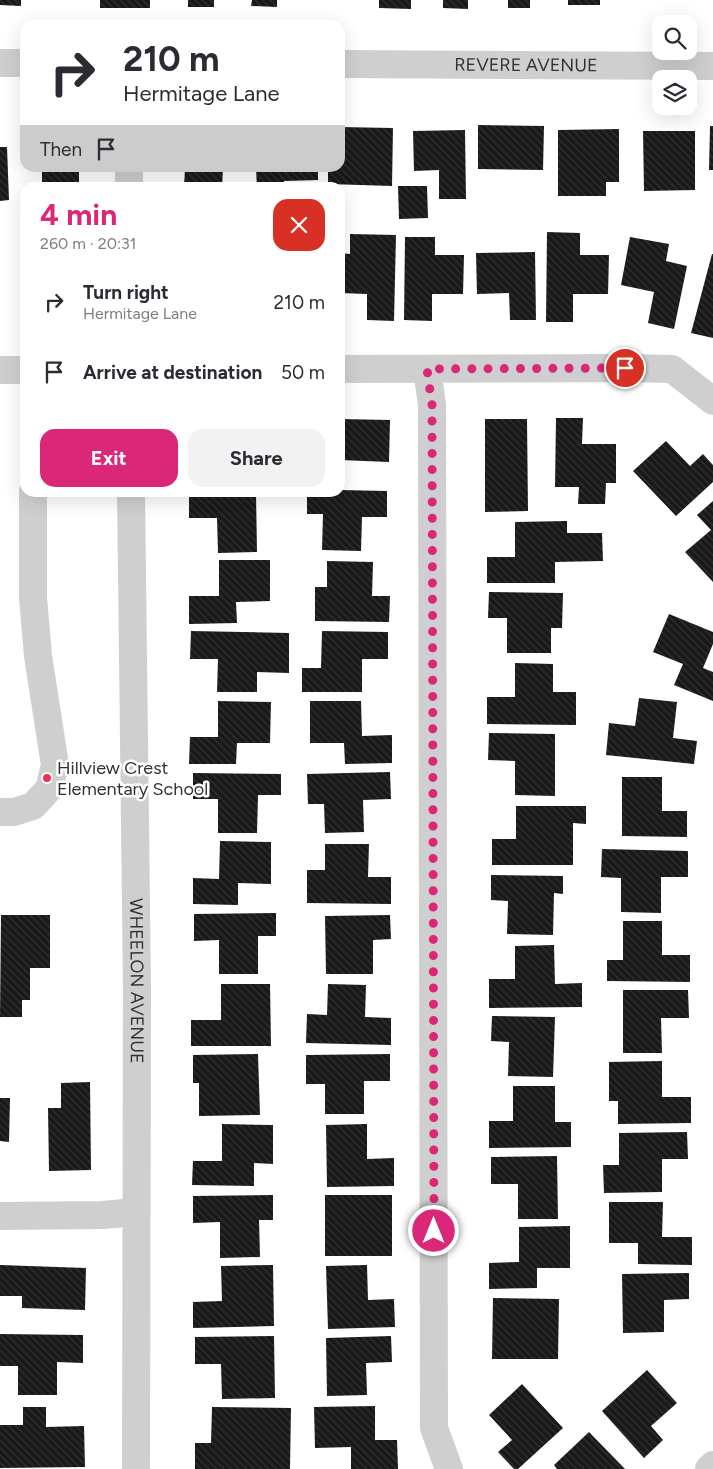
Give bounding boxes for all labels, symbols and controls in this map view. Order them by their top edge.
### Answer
map controls [652,15,697,115]
button: search [652,15,697,60]
text: 210 m [123,38,220,80]
icon: right [40,40,105,105]
street label: REVERE AVENUE [454,54,598,76]
button: layers [652,70,697,115]
text: Hermitage Lane [123,80,280,107]
icon: arrive [92,135,120,163]
text: Then [40,138,82,161]
text: 4 min [40,196,117,233]
button: close [273,199,325,251]
text: 260 m · 20:31 [40,234,136,253]
text: Turn right [83,281,169,304]
icon: right [40,288,68,316]
text: 210 m [273,291,325,314]
text: Hermitage Lane [83,304,197,323]
pin [604,347,646,389]
icon: arrive [611,354,639,382]
icon: arrive [40,358,68,386]
text: Arrive at destination [83,361,262,384]
text: 50 m [281,361,325,384]
button: Exit [40,429,178,487]
button: Share [188,429,325,487]
place label: Hillview Crest Elementary School [57,757,208,800]
marker: Hillview Crest Elementary School [41,772,53,784]
street label: WHEELON AVENUE [125,898,148,1064]
position arrow [407,1204,459,1256]

